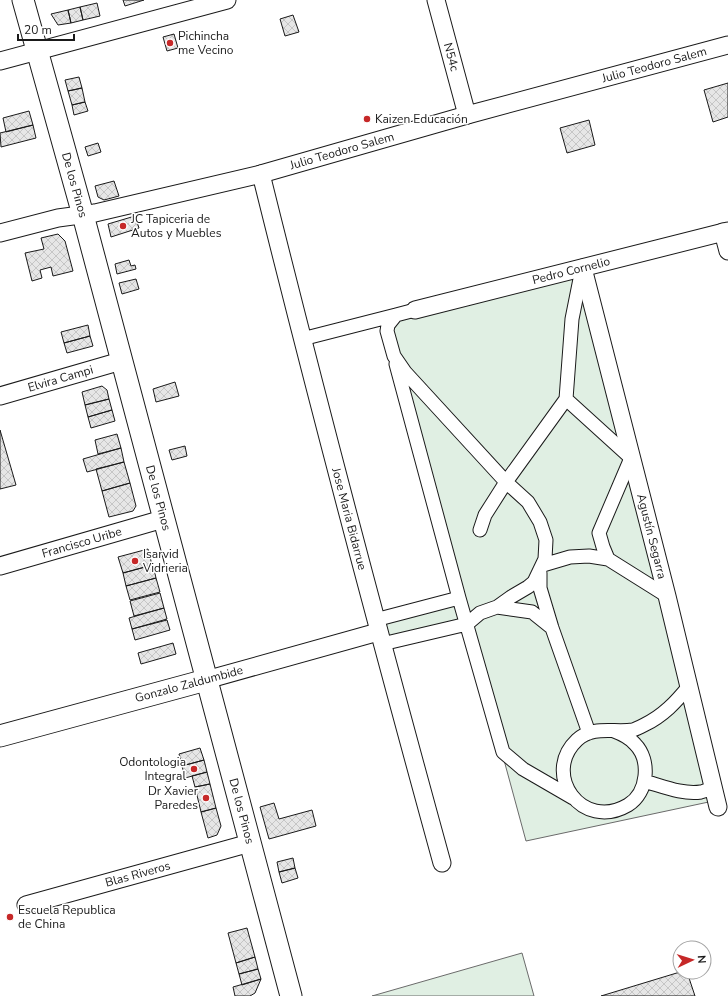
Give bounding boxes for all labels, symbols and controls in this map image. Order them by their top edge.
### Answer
scale bar [18,16,74,42]
text: 20 m [24,22,52,38]
place label: Pichincha me Vecino [178,28,234,58]
marker: Pichincha me Vecino [165,38,175,48]
street label: N54c [440,41,463,73]
street label: Julio Teodoro Salem [599,43,708,87]
place label: Kaizen Educación [375,111,468,127]
marker: Kaizen Educación [362,114,372,124]
street label: Julio Teodoro Salem [287,128,396,174]
street label: De los Pinos [58,150,91,220]
place label: JC Tapiceria de Autos y Muebles [130,211,222,241]
marker: JC Tapiceria de Autos y Muebles [118,221,128,231]
street label: Pedro Cornelio [531,253,612,288]
street label: Elvira Campi [26,361,95,396]
street label: De los Pinos [142,463,175,533]
street label: Jose Maria Bidarrue [328,465,370,572]
street label: Agustín Segarra [633,492,670,581]
street label: Francisco Uribe [40,523,124,562]
place label: Isarvid Vidrieria [142,546,188,576]
marker: Isarvid Vidrieria [130,556,140,566]
street label: Gonzalo Zaldumbide [133,662,245,706]
place label: Odontologia Integral [119,754,186,784]
marker: Odontologia Integral [189,764,199,774]
street label: De los Pinos [225,777,258,846]
place label: Dr Xavier Paredes [148,783,199,813]
marker: Dr Xavier Paredes [201,793,211,803]
street label: Blas Riveros [103,857,172,891]
place label: Escuela Republica de China [18,902,116,932]
marker: Escuela Republica de China [5,912,15,922]
north arrow [672,940,712,980]
text: N [694,955,709,964]

